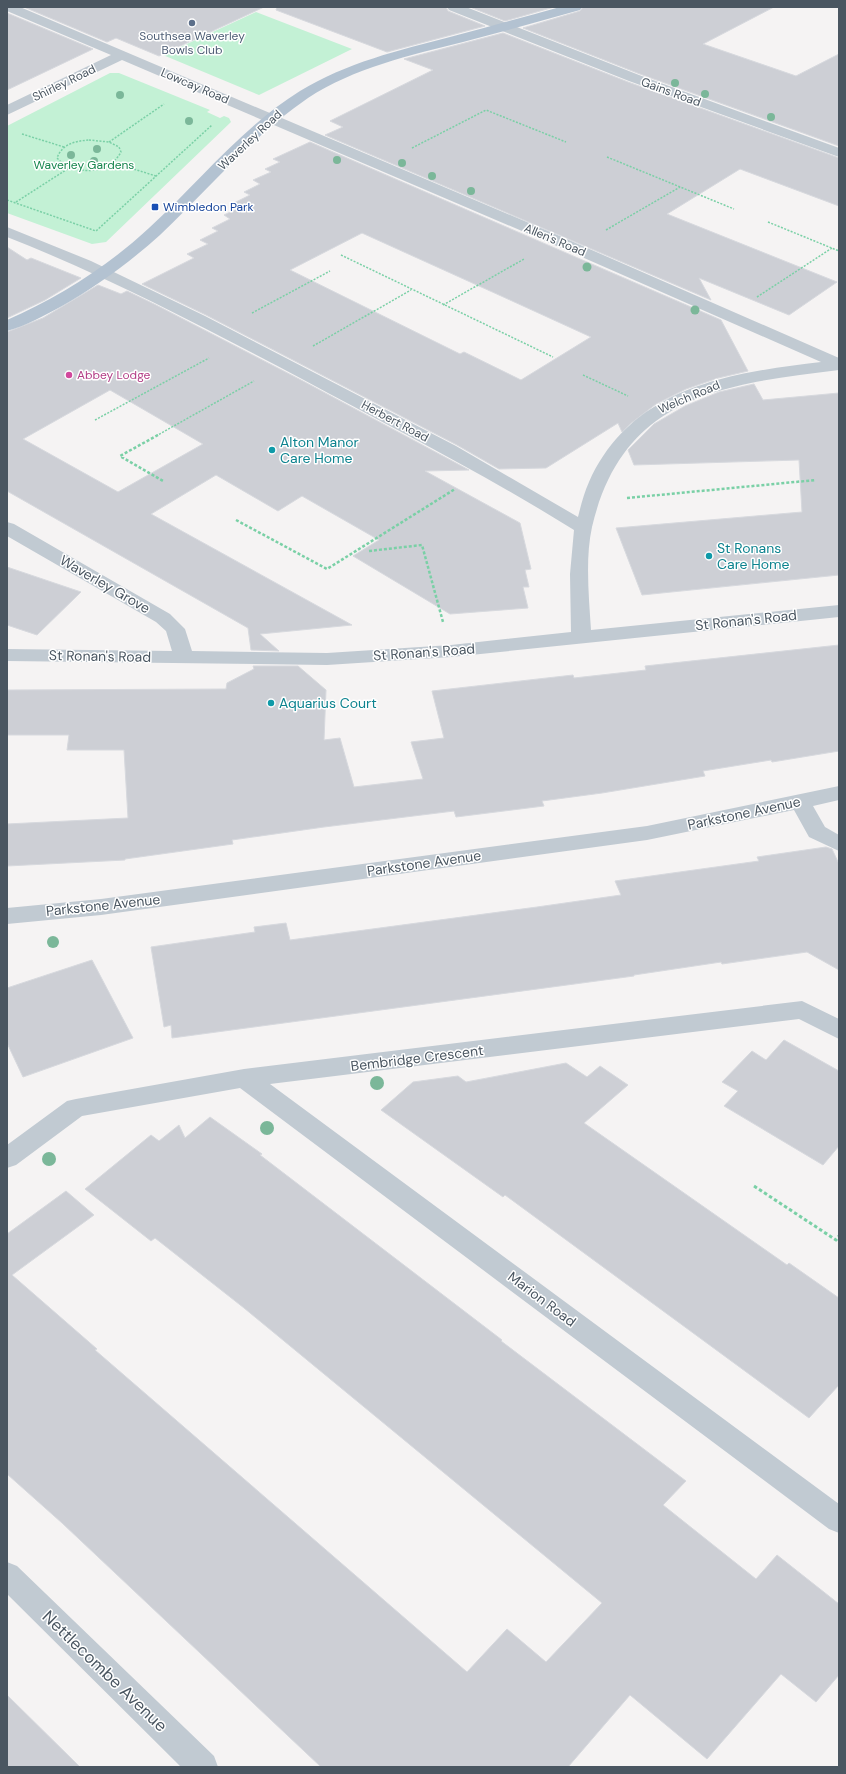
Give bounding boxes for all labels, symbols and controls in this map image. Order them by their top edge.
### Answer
marker: Southsea Waverley Bowls Club [187,18,197,28]
place label: Southsea Waverley Bowls Club [139,28,245,58]
street label: Shirley Road [30,61,98,105]
street label: Lowcay Road [158,64,232,108]
street label: Gains Road [639,74,703,110]
street label: Waverley Road [215,106,285,174]
park label: Waverley Gardens [34,157,134,173]
place label: Wimbledon Park [163,199,254,215]
marker: Wimbledon Park [150,202,160,212]
street label: Allen's Road [522,220,588,260]
place label: Abbey Lodge [77,367,151,383]
marker: Abbey Lodge [64,370,74,380]
street label: Welch Road [656,377,722,417]
street label: Herbert Road [359,397,431,445]
place label: Alton Manor Care Home [280,433,359,467]
marker: Alton Manor Care Home [267,445,277,455]
place label: St Ronans Care Home [717,539,790,573]
street label: Waverley Grove [57,551,153,617]
marker: St Ronans Care Home [704,551,714,561]
street label: St Ronan's Road [694,606,798,634]
street label: St Ronan's Road [372,639,476,665]
street label: St Ronan's Road [49,646,151,666]
place label: Aquarius Court [279,694,377,712]
marker: Aquarius Court [266,698,276,708]
street label: Parkstone Avenue [686,792,802,834]
street label: Parkstone Avenue [366,846,482,880]
street label: Parkstone Avenue [45,890,161,920]
street label: Bembridge Crescent [350,1041,484,1075]
street label: Marion Road [504,1268,580,1330]
street label: Nettlecombe Avenue [38,1606,172,1736]

